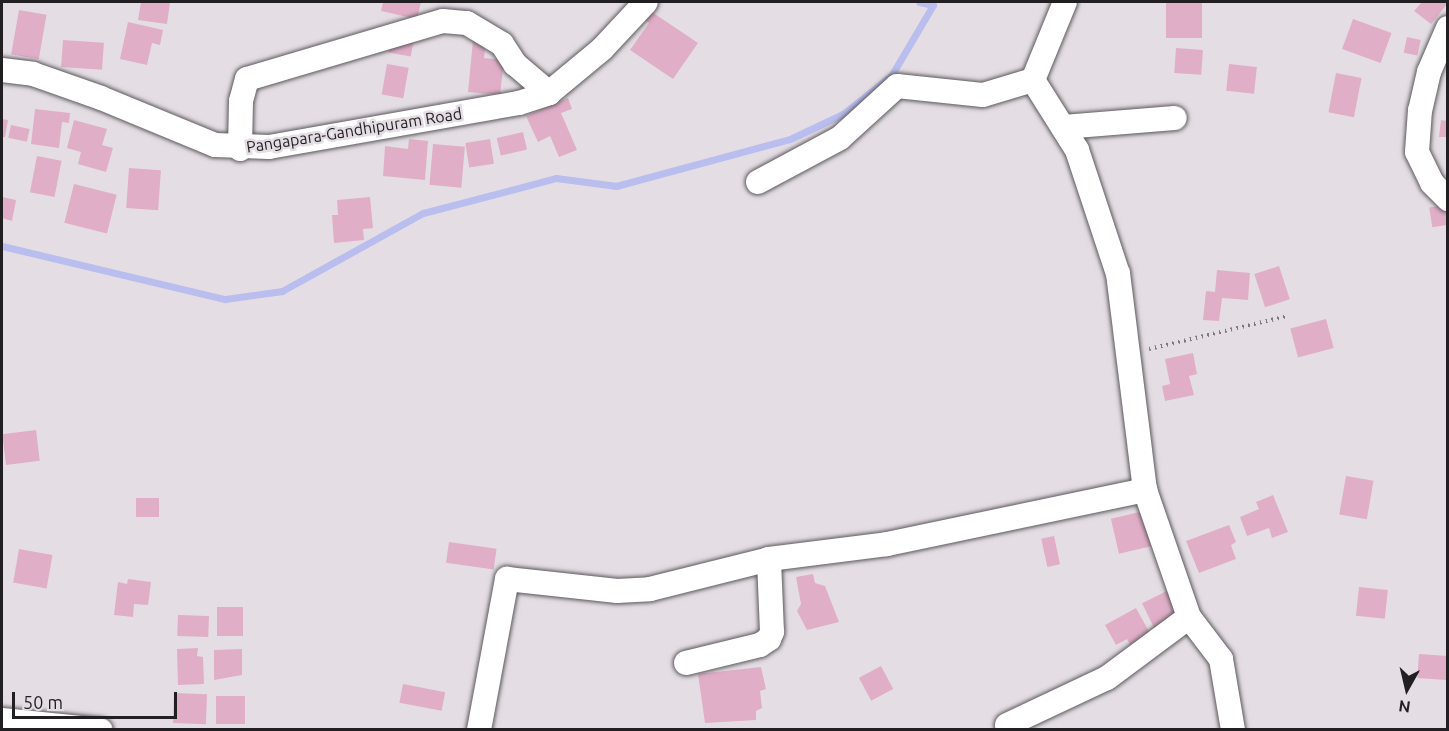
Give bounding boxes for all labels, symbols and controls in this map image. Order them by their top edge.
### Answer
street label: Pangapara-Gandhipuram Road [245,103,463,157]
north arrow [1377,659,1437,719]
scale bar [15,680,180,718]
text: 50 m [23,692,63,712]
text: N [1397,697,1412,717]

